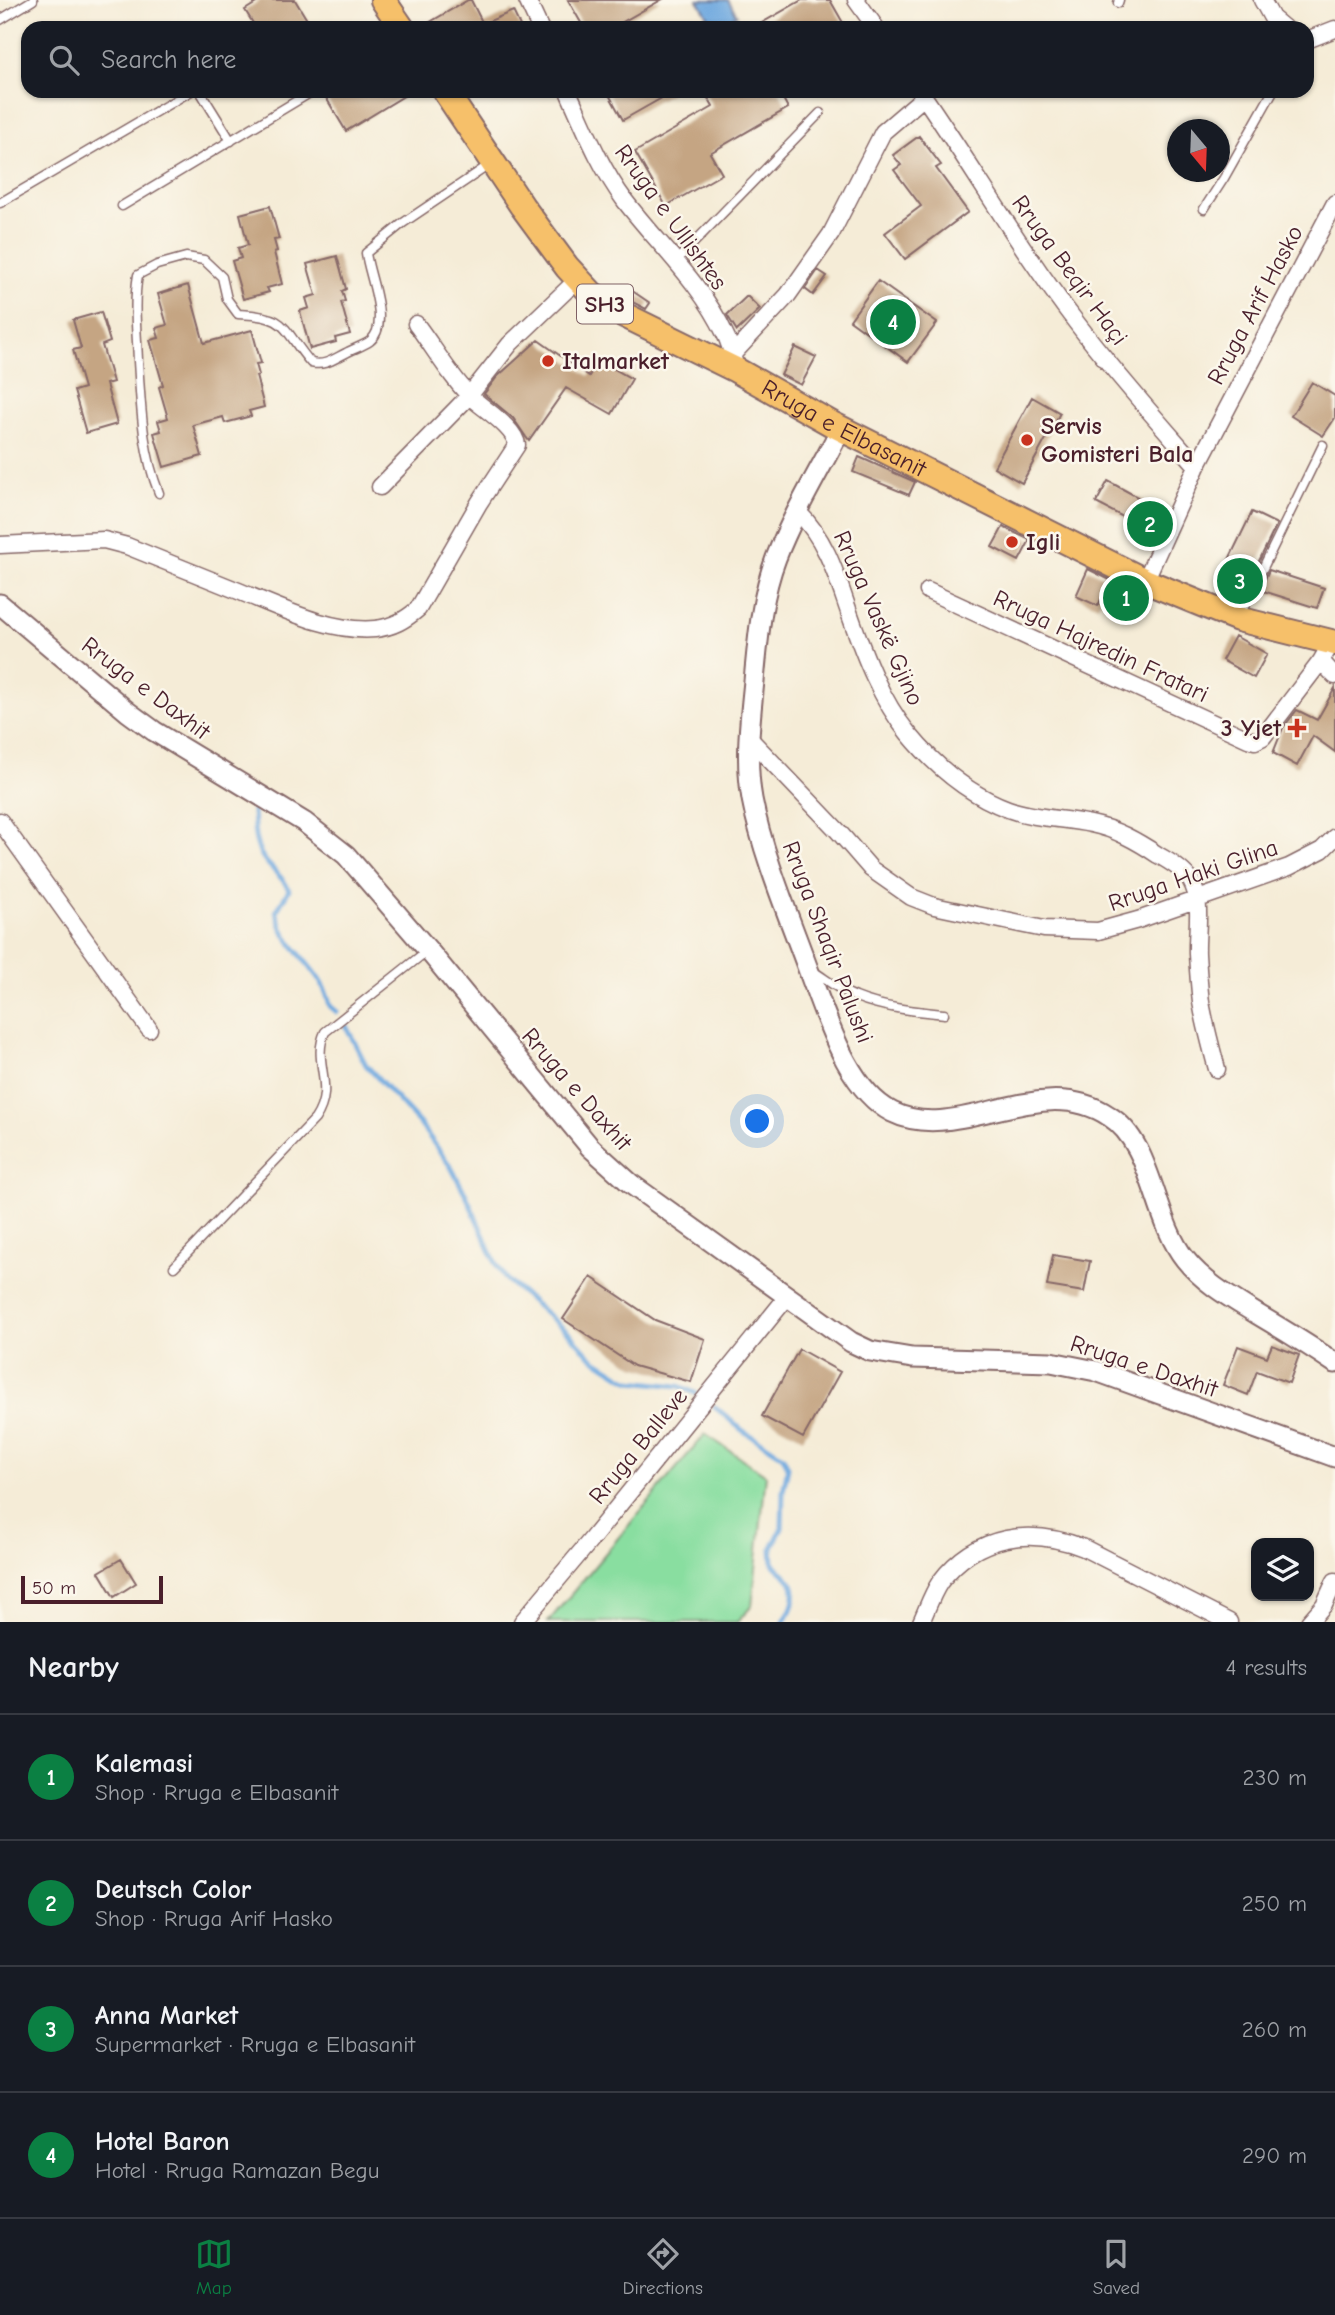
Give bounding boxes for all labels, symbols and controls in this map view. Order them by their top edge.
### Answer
search box [21,21,1314,98]
icon: search [45,41,83,79]
text: Search here [101,45,236,75]
north arrow [1167,119,1230,182]
street label: Rruga e Ullishtes [609,139,733,295]
street label: Rruga Beqir Haçi [1006,190,1134,350]
street label: Rruga Arif Hasko [1201,221,1309,389]
road number: SH3 [577,284,633,324]
pin: 4 [870,296,916,348]
place label: Italmarket [562,347,670,375]
marker: Italmarket [540,353,556,369]
street label: Rruga e Elbasanit [757,373,932,484]
place label: Servis Gomisteri Bala [1041,412,1193,468]
marker: Servis Gomisteri Bala [1019,432,1035,448]
pin: 2 [1127,498,1173,550]
street label: Rruga Vaskë Gjino [828,526,930,710]
place label: Igli [1026,528,1060,556]
marker: Igli [1004,534,1020,550]
pin: 3 [1217,555,1263,607]
pin: 1 [1103,572,1149,624]
street label: Rruga Hajredin Fratari [989,584,1213,708]
street label: Rruga e Daxhit [76,631,217,746]
place label: 3 Yjet [1221,714,1282,742]
marker: 3 Yjet [1287,718,1307,738]
street label: Rruga Haki Glina [1104,833,1282,917]
street label: Rruga Shaqir Palushi [777,837,879,1047]
street label: Rruga e Daxhit [516,1022,639,1157]
your location [740,1104,774,1138]
street label: Rruga e Daxhit [1067,1329,1222,1403]
street label: Rruga Balleve [583,1383,693,1509]
map controls [1251,1538,1314,1601]
button: layers [1251,1538,1314,1601]
scale bar [21,1573,163,1605]
text: 50 m [32,1577,76,1599]
text: Nearby [28,1650,119,1685]
text: 4 results [1225,1654,1307,1681]
text: Kalemasi [95,1749,193,1779]
text: 1 [46,1764,56,1791]
text: 230 m [1243,1764,1307,1791]
text: Shop · Rruga e Elbasanit [95,1779,338,1806]
text: Deutsch Color [95,1875,251,1905]
text: 2 [45,1890,57,1917]
text: 250 m [1242,1890,1307,1917]
text: Shop · Rruga Arif Hasko [95,1905,333,1932]
text: Anna Market [95,2001,238,2031]
text: 3 [45,2016,57,2043]
text: 260 m [1242,2016,1307,2043]
text: Supermarket · Rruga e Elbasanit [95,2031,415,2058]
text: Hotel Baron [95,2127,230,2157]
text: 4 [46,2142,56,2169]
text: 290 m [1242,2142,1307,2169]
text: Hotel · Rruga Ramazan Begu [95,2157,379,2184]
tab: Map [195,2235,233,2299]
tab: Directions [623,2235,703,2299]
tab: Saved [1093,2235,1140,2299]

